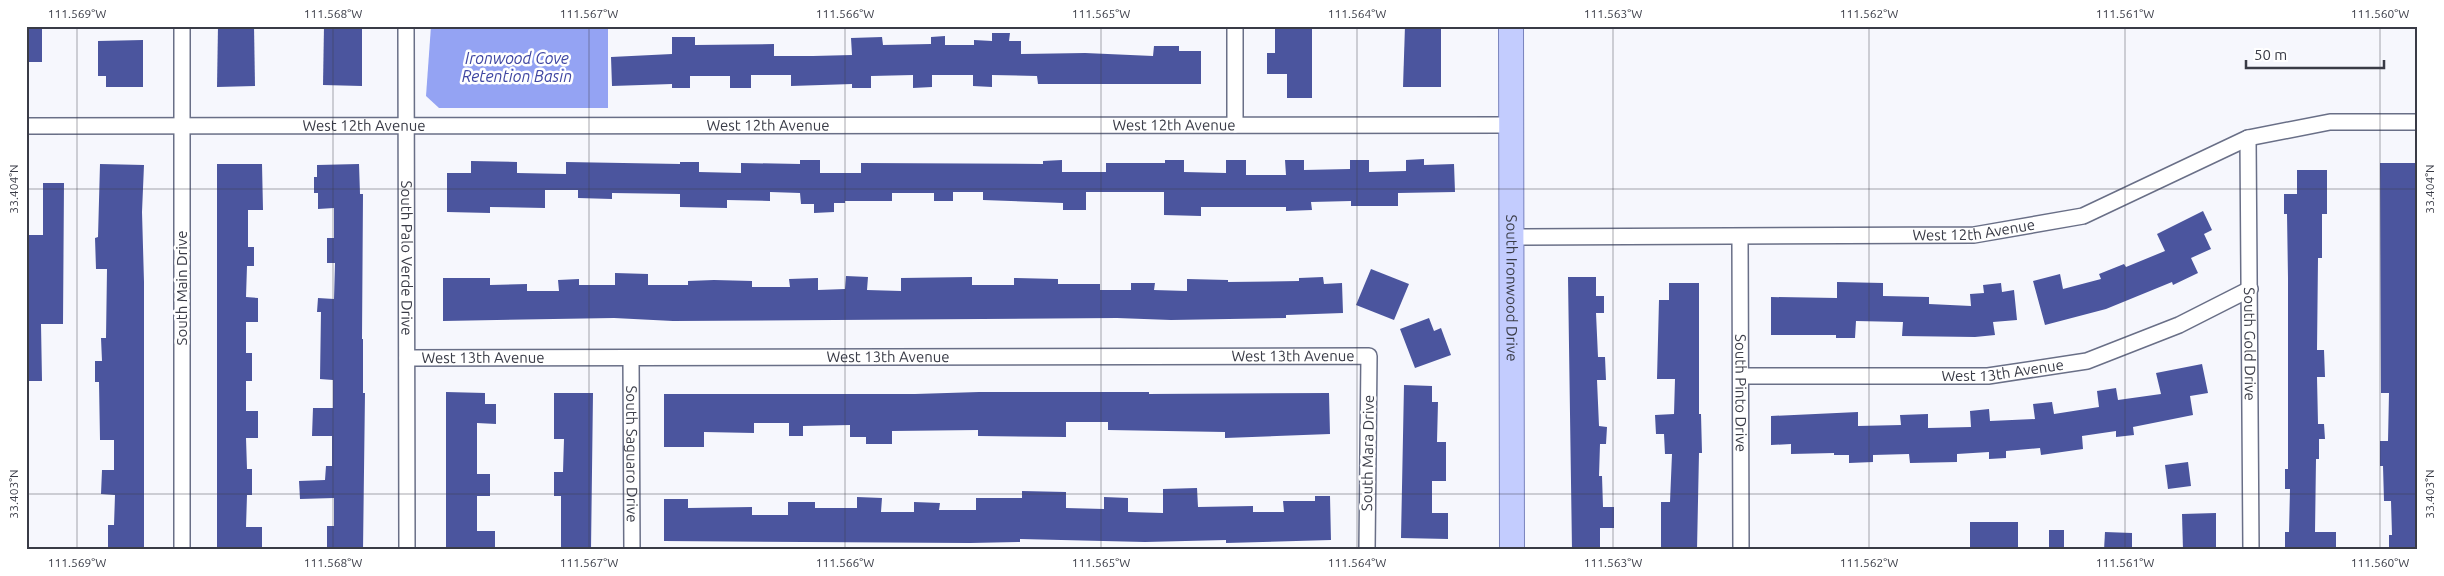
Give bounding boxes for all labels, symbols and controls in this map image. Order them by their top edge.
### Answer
text: 111.569°W [48,7,106,20]
text: 111.568°W [304,7,362,20]
text: 111.567°W [560,7,618,20]
text: 111.566°W [816,7,874,20]
text: 111.565°W [1072,7,1130,20]
text: 111.564°W [1328,7,1386,20]
text: 111.563°W [1584,7,1642,20]
text: 111.562°W [1840,7,1898,20]
text: 111.561°W [2096,7,2154,20]
text: 111.560°W [2351,7,2409,20]
scale bar [2246,38,2384,70]
text: 50 m [2254,46,2287,63]
water label: Ironwood Cove Retention Basin [462,49,572,85]
street label: West 12th Avenue [706,116,830,134]
street label: West 12th Avenue [1112,116,1236,133]
street label: West 12th Avenue [302,117,426,134]
text: 33.404°N [7,164,20,214]
text: 33.404°N [2423,164,2436,214]
street label: South Palo Verde Drive [398,181,416,335]
street label: South Ironwood Drive [1503,215,1521,361]
street label: West 12th Avenue [1912,216,2036,243]
street label: South Main Drive [173,231,190,345]
street label: South Gold Drive [2241,287,2259,401]
street label: South Pinto Drive [1732,334,1750,452]
street label: West 13th Avenue [1231,347,1355,364]
street label: West 13th Avenue [826,348,950,365]
street label: West 13th Avenue [421,349,545,366]
street label: West 13th Avenue [1941,356,2065,384]
street label: South Saguaro Drive [623,385,641,523]
street label: South Mara Drive [1358,395,1377,511]
text: 33.403°N [7,469,20,519]
text: 33.403°N [2423,469,2436,519]
text: 111.569°W [48,556,106,569]
text: 111.568°W [304,556,362,569]
text: 111.567°W [560,556,618,569]
text: 111.566°W [816,556,874,569]
text: 111.565°W [1072,556,1130,569]
text: 111.564°W [1328,556,1386,569]
text: 111.563°W [1584,556,1642,569]
text: 111.562°W [1840,556,1898,569]
text: 111.561°W [2096,556,2154,569]
text: 111.560°W [2351,556,2409,569]

